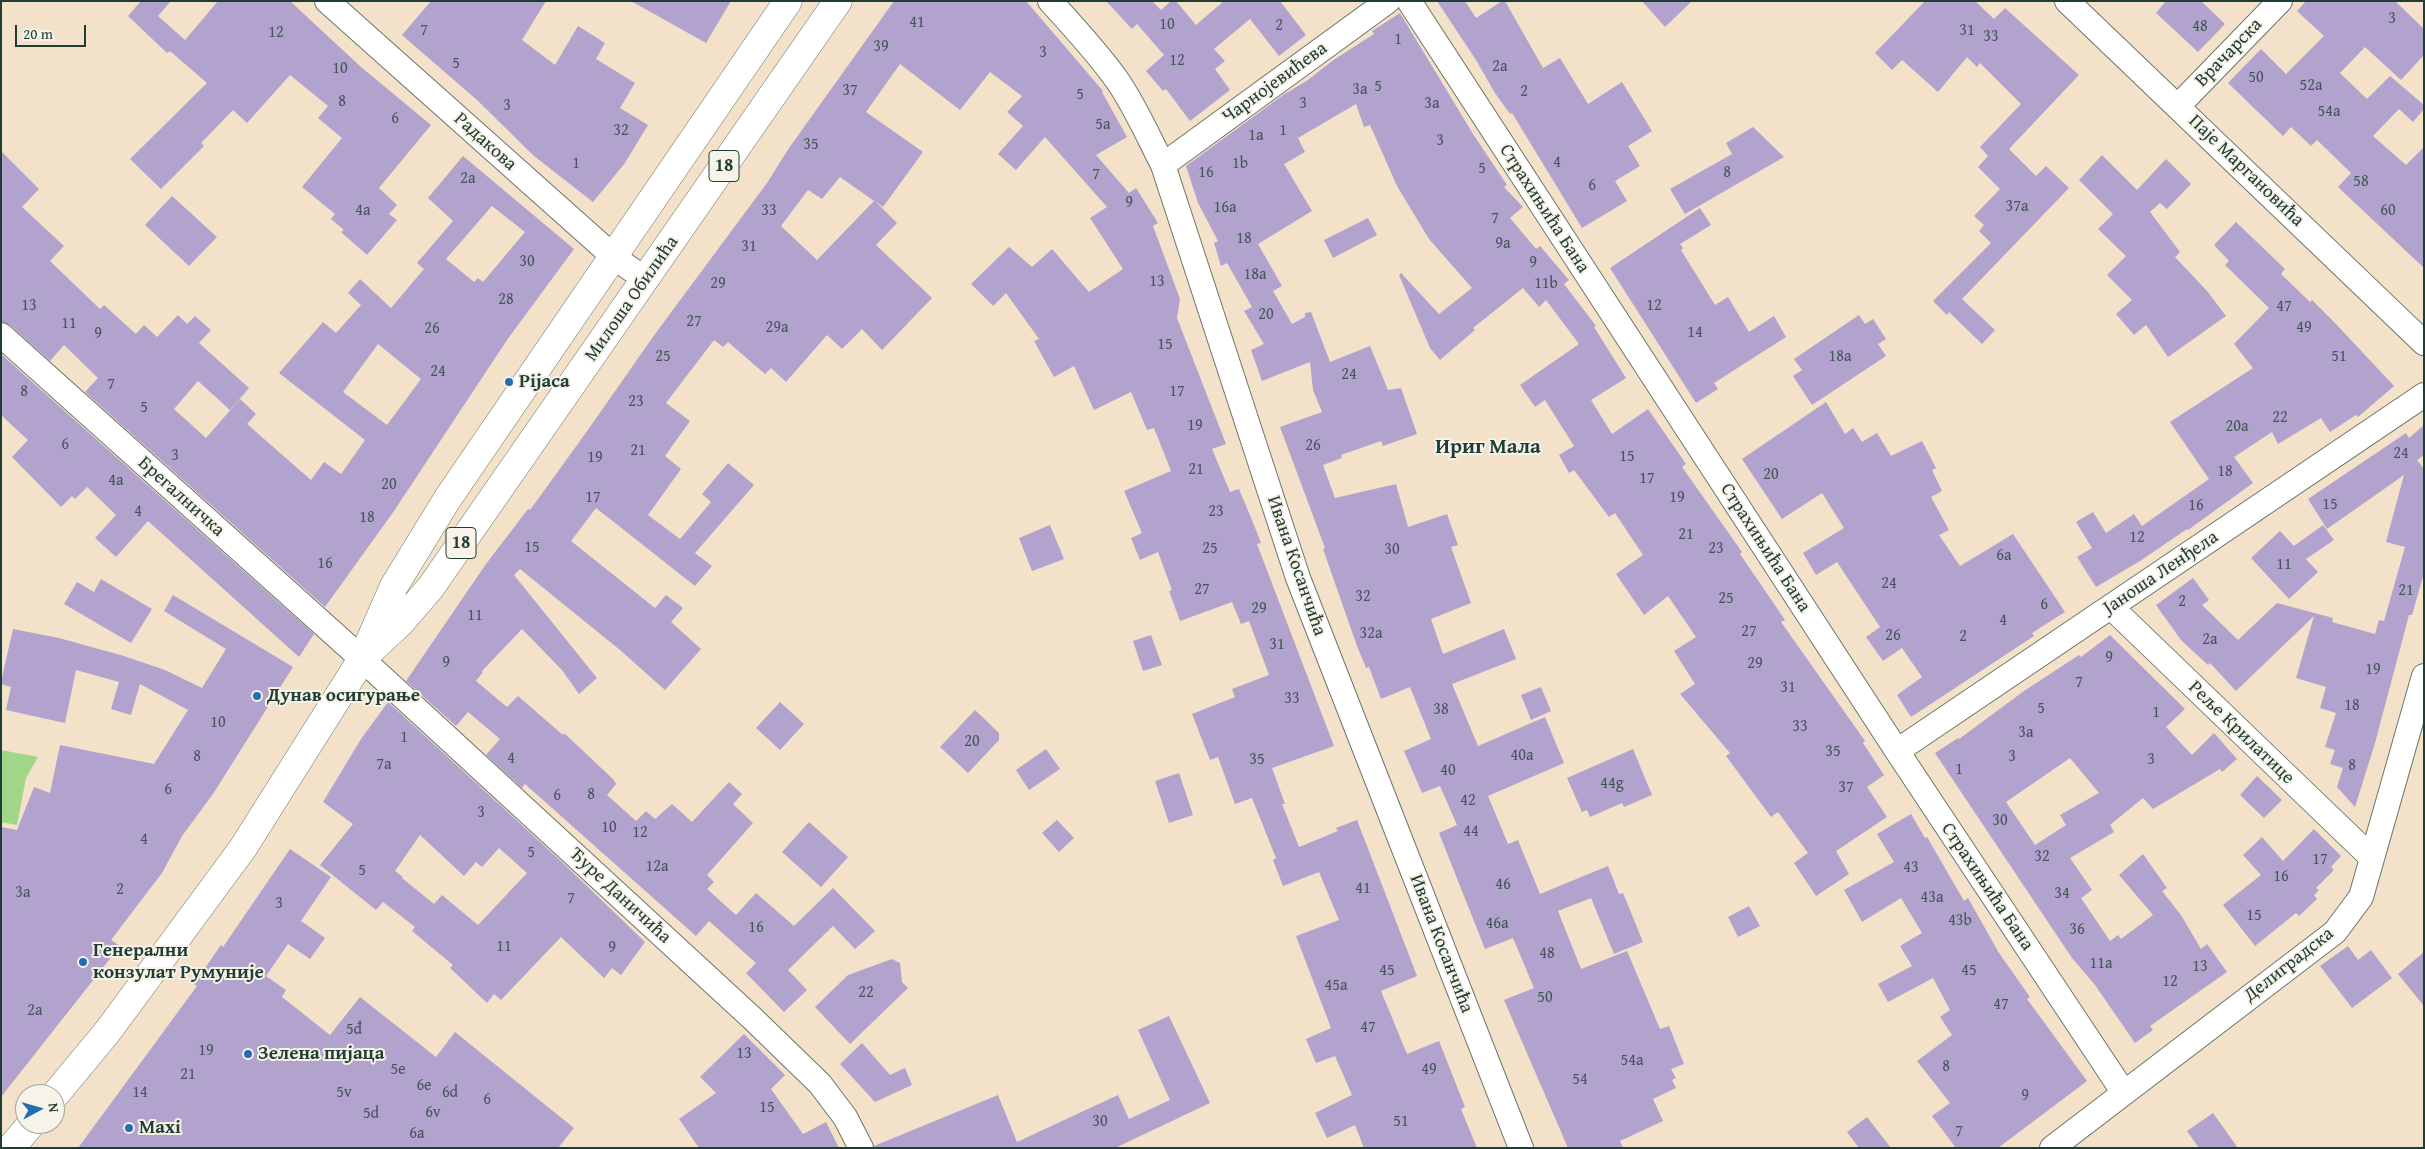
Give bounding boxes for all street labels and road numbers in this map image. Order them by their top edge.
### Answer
street label: Врачарска [2191,14,2267,92]
street label: Чарнојевићева [1218,37,1332,129]
street label: Радакова [449,108,521,176]
street label: Паје Маргановића [2183,110,2309,232]
street label: Страхињића Бана [1494,140,1594,278]
road number: 18 [709,150,739,182]
street label: Милоша Обилића [580,232,684,366]
street label: Брегалничка [133,452,229,542]
street label: Страхињића Бана [1715,479,1815,617]
street label: Ивана Косанчића [1261,493,1331,639]
street label: Јаноша Ленђела [2099,526,2223,620]
road number: 18 [446,528,476,558]
street label: Реље Крилатице [2183,676,2299,790]
street label: Страхињића Бана [1936,819,2038,955]
street label: Ђуре Даничића [564,843,676,949]
street label: Ивана Косанчића [1404,872,1478,1016]
street label: Делиградска [2239,923,2339,1007]

